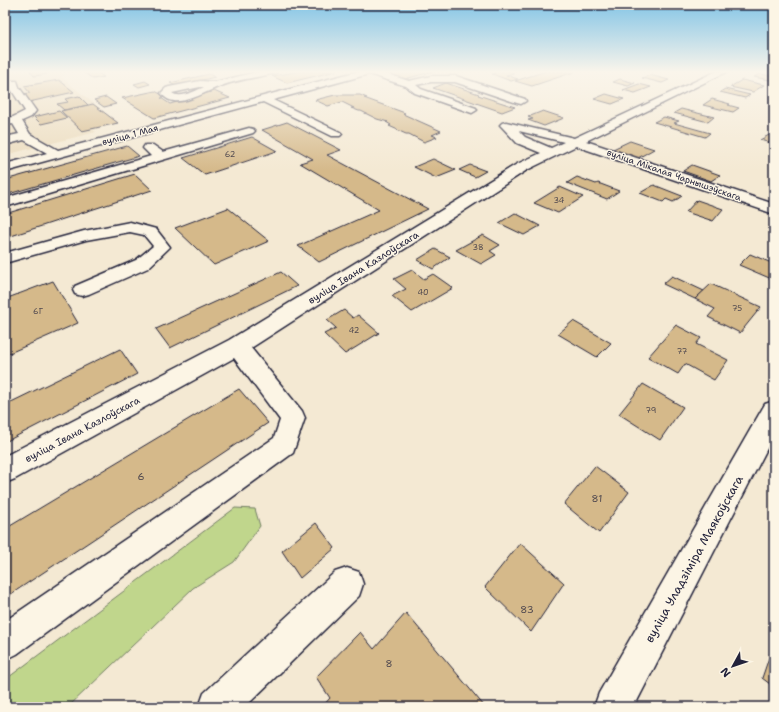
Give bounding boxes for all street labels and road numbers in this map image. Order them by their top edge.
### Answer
street label: вуліца 1 Мая [101,122,159,148]
street label: вуліца Мікалая Чарнышэўскага [605,146,743,204]
street label: вуліца Івана Казлоўскага [305,228,422,307]
street label: вуліца Івана Казлоўскага [23,393,143,465]
street label: вуліца Уладзіміра Маякоўскага [641,472,747,645]

